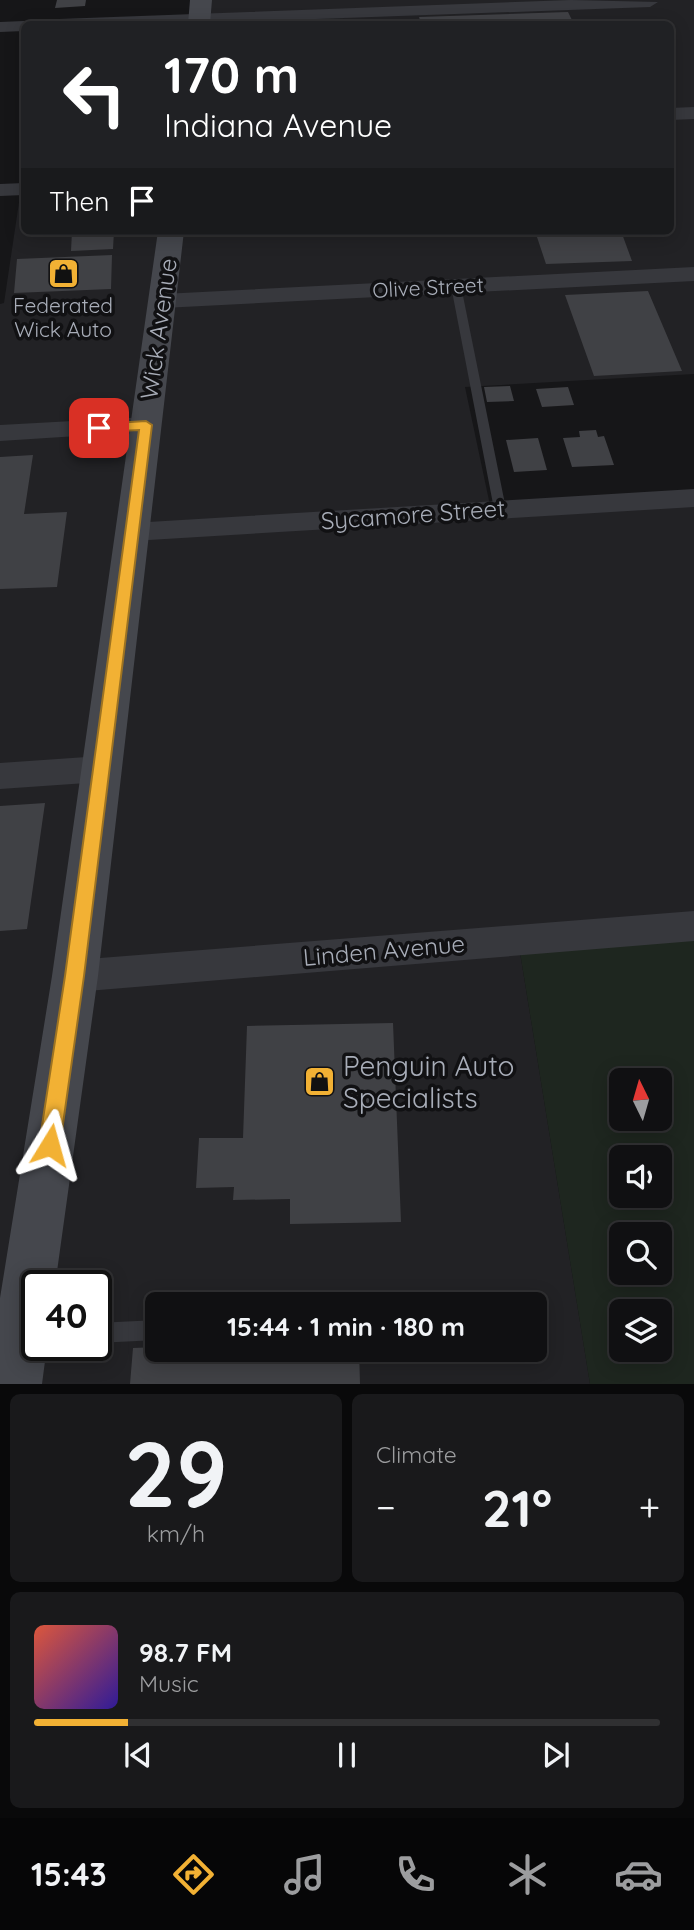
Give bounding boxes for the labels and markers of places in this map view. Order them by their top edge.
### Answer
shop icon: Federated Wick Auto [46,257,80,291]
place label: Federated Wick Auto [13,292,113,342]
pin [69,398,129,458]
place label: Penguin Auto Specialists [343,1048,514,1115]
shop icon: Penguin Auto Specialists [303,1065,337,1099]

